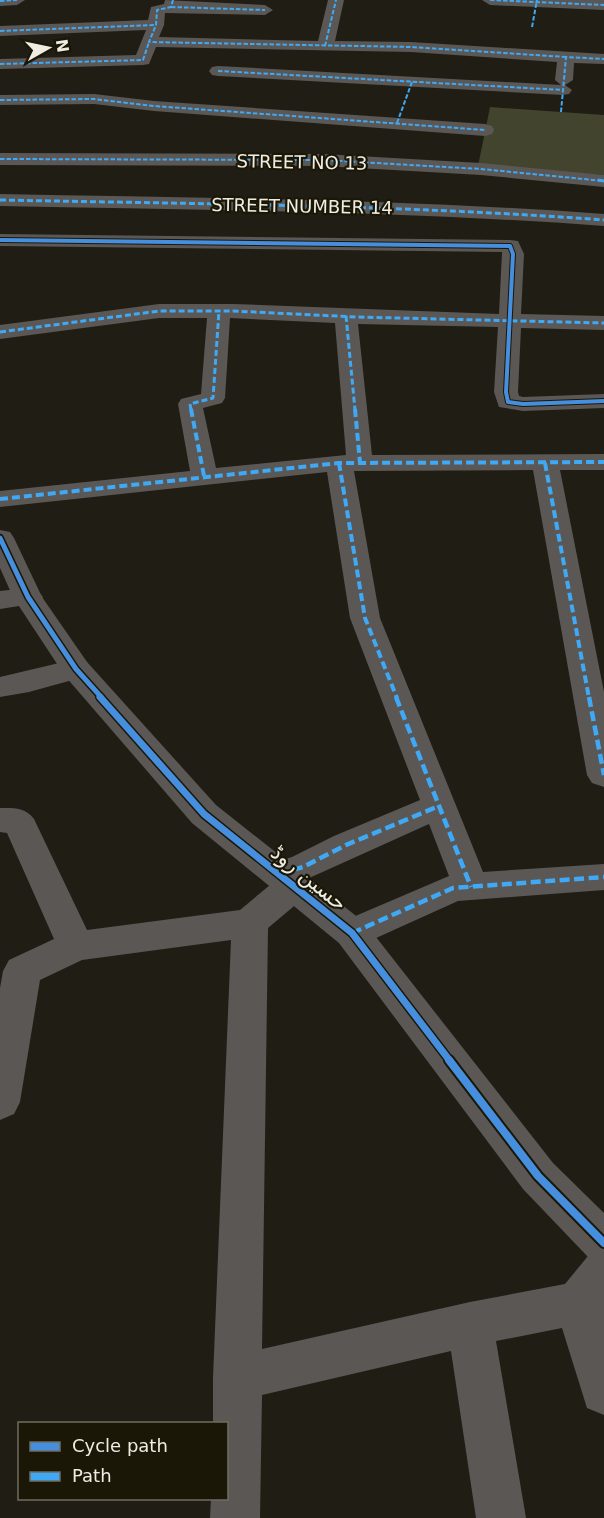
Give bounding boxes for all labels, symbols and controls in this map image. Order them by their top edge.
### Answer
north arrow [18,18,78,78]
text: N [52,38,73,54]
street label: STREET NO 13 [236,150,368,174]
street label: STREET NUMBER 14 [211,194,393,218]
street label: حسین روڈ [266,840,352,916]
legend [18,1422,228,1500]
text: Cycle path [72,1435,168,1456]
text: Path [72,1465,112,1486]

